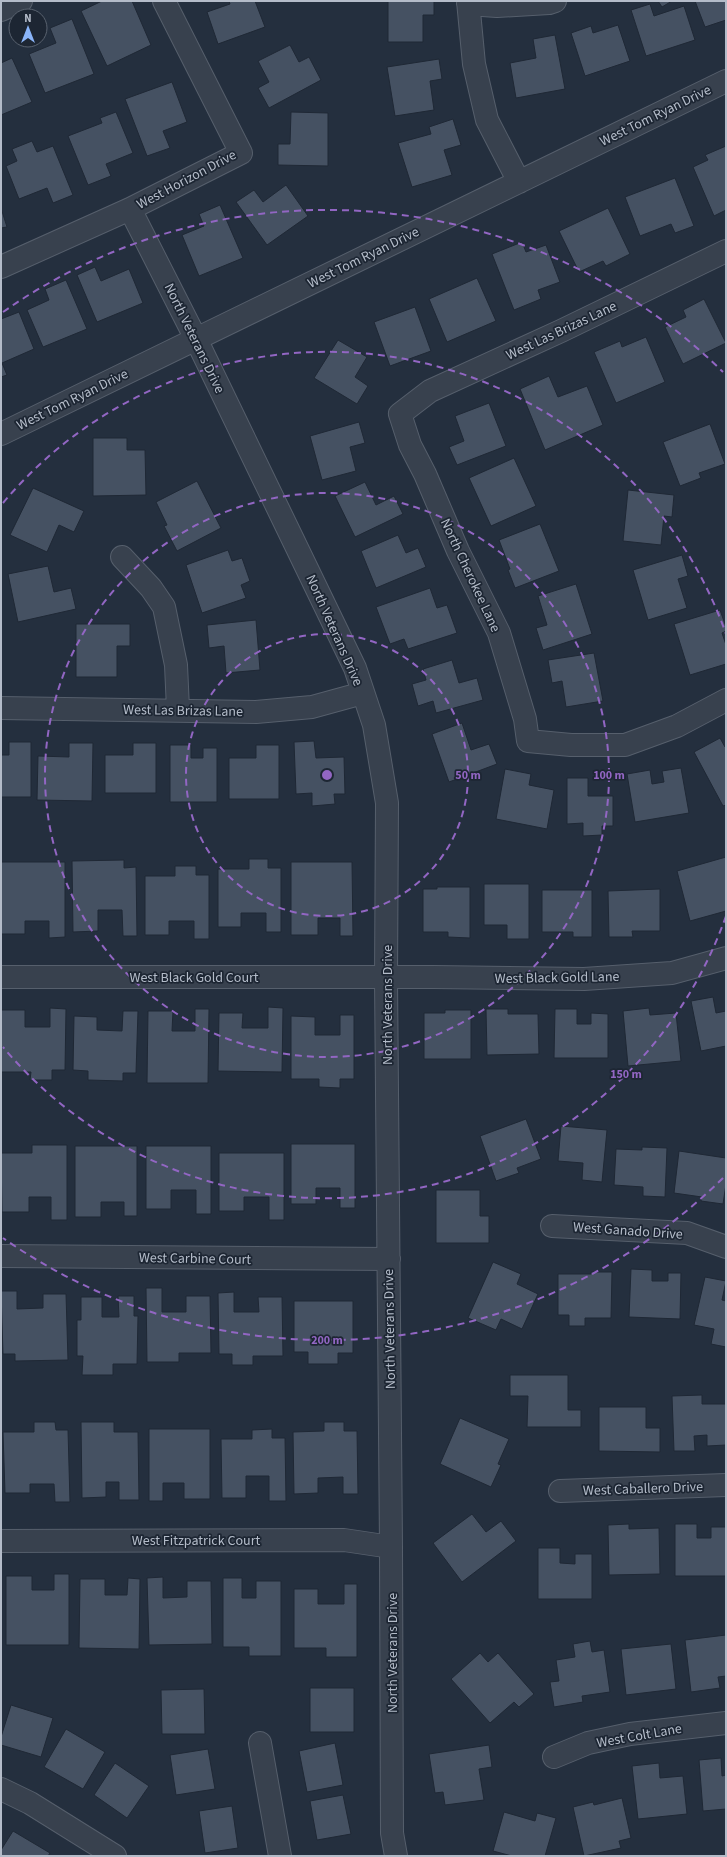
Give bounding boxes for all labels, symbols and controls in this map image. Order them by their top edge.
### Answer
north arrow [8,8,48,48]
text: N [24,11,32,26]
street label: West Tom Ryan Drive [596,80,715,152]
street label: West Horizon Drive [133,145,240,215]
street label: West Tom Ryan Drive [304,222,423,294]
street label: North Veterans Drive [159,280,229,397]
street label: West Las Brizas Lane [503,296,620,365]
street label: West Tom Ryan Drive [13,364,132,436]
street label: North Cherokee Lane [435,515,505,636]
street label: North Veterans Drive [301,571,368,689]
street label: West Las Brizas Lane [123,700,243,722]
text: 50 m [455,767,481,784]
text: 100 m [593,767,625,784]
centre of rings [320,768,334,782]
street label: North Veterans Drive [378,945,398,1065]
street label: West Black Gold Lane [494,967,620,989]
street label: West Black Gold Court [129,968,259,988]
text: 150 m [610,1066,642,1083]
street label: West Ganado Drive [572,1217,684,1245]
street label: West Carbine Court [139,1248,252,1270]
street label: North Veterans Drive [379,1269,401,1389]
text: 200 m [311,1332,343,1349]
street label: West Caballero Drive [583,1477,704,1501]
street label: West Fitzpatrick Court [132,1531,261,1551]
street label: North Veterans Drive [383,1593,403,1713]
street label: West Colt Lane [595,1719,683,1753]

